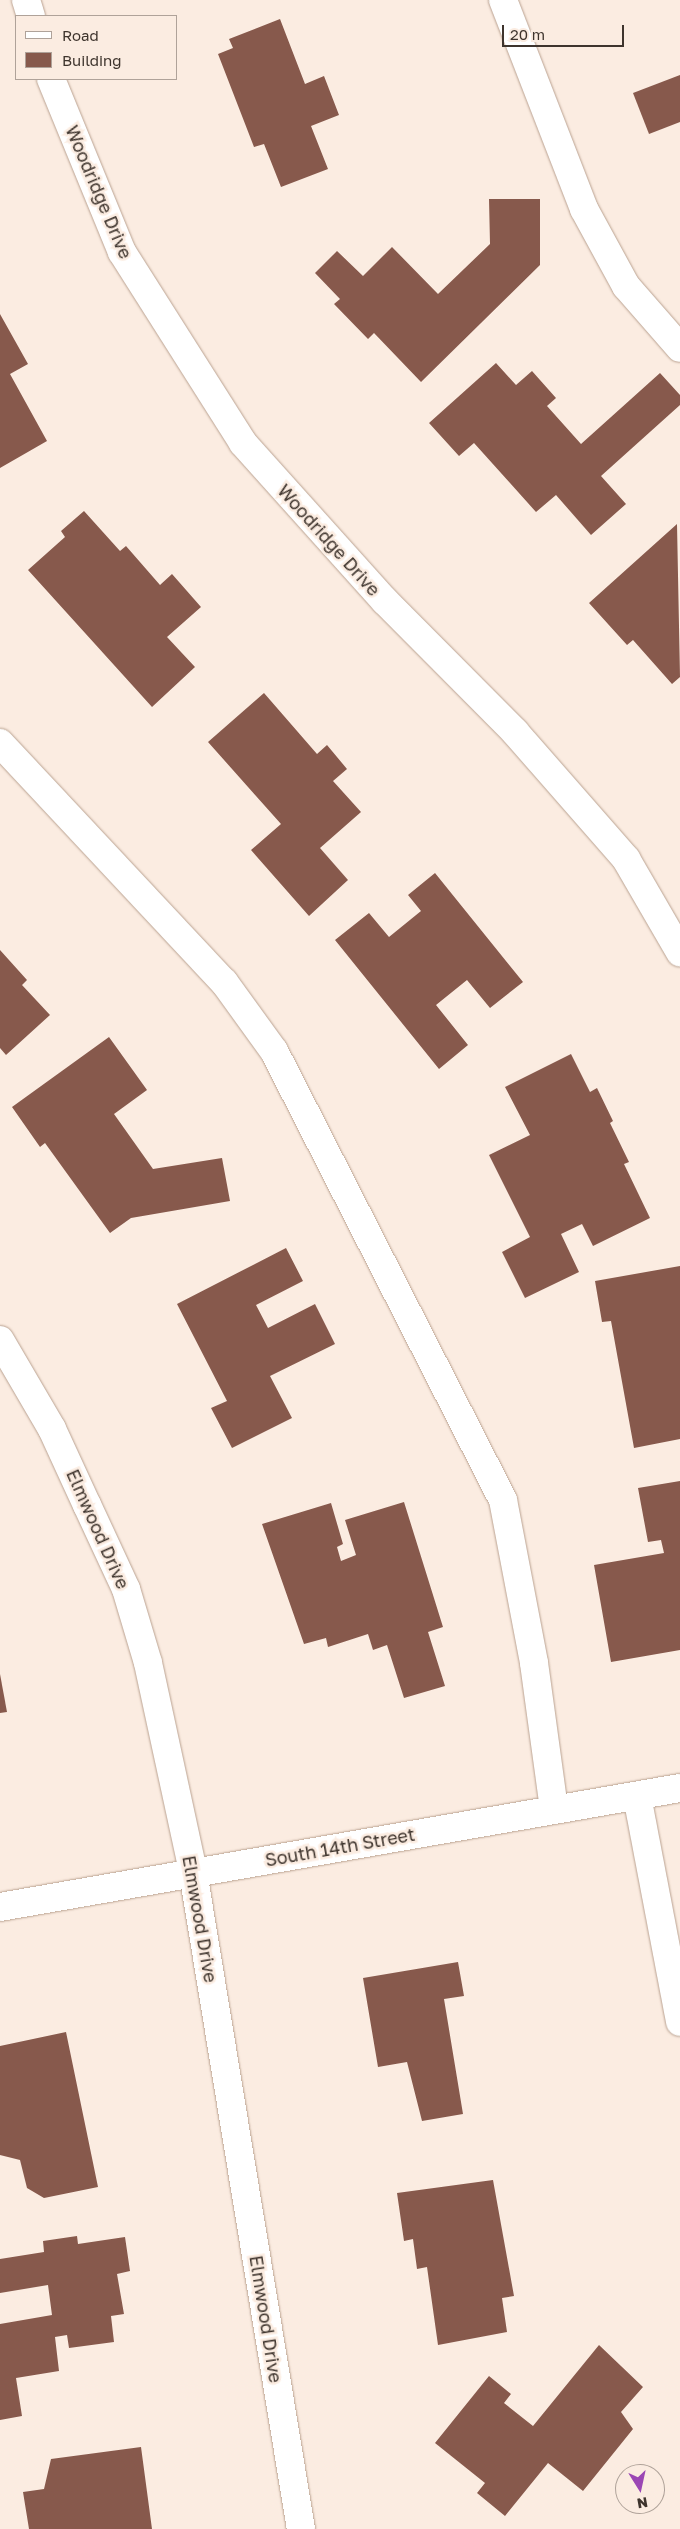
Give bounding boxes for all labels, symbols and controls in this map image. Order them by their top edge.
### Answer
legend [15,15,178,80]
scale bar [505,15,628,47]
text: 20 m [510,25,545,43]
text: Road [62,26,99,44]
text: Building [62,51,122,69]
street label: Woodridge Drive [61,122,137,262]
street label: Woodridge Drive [273,480,385,600]
street label: Elmwood Drive [62,1466,134,1592]
street label: South 14th Street [263,1823,417,1871]
street label: Elmwood Drive [178,1854,222,1984]
street label: Elmwood Drive [245,2254,287,2384]
north arrow [615,2464,665,2514]
text: N [636,2494,649,2513]

